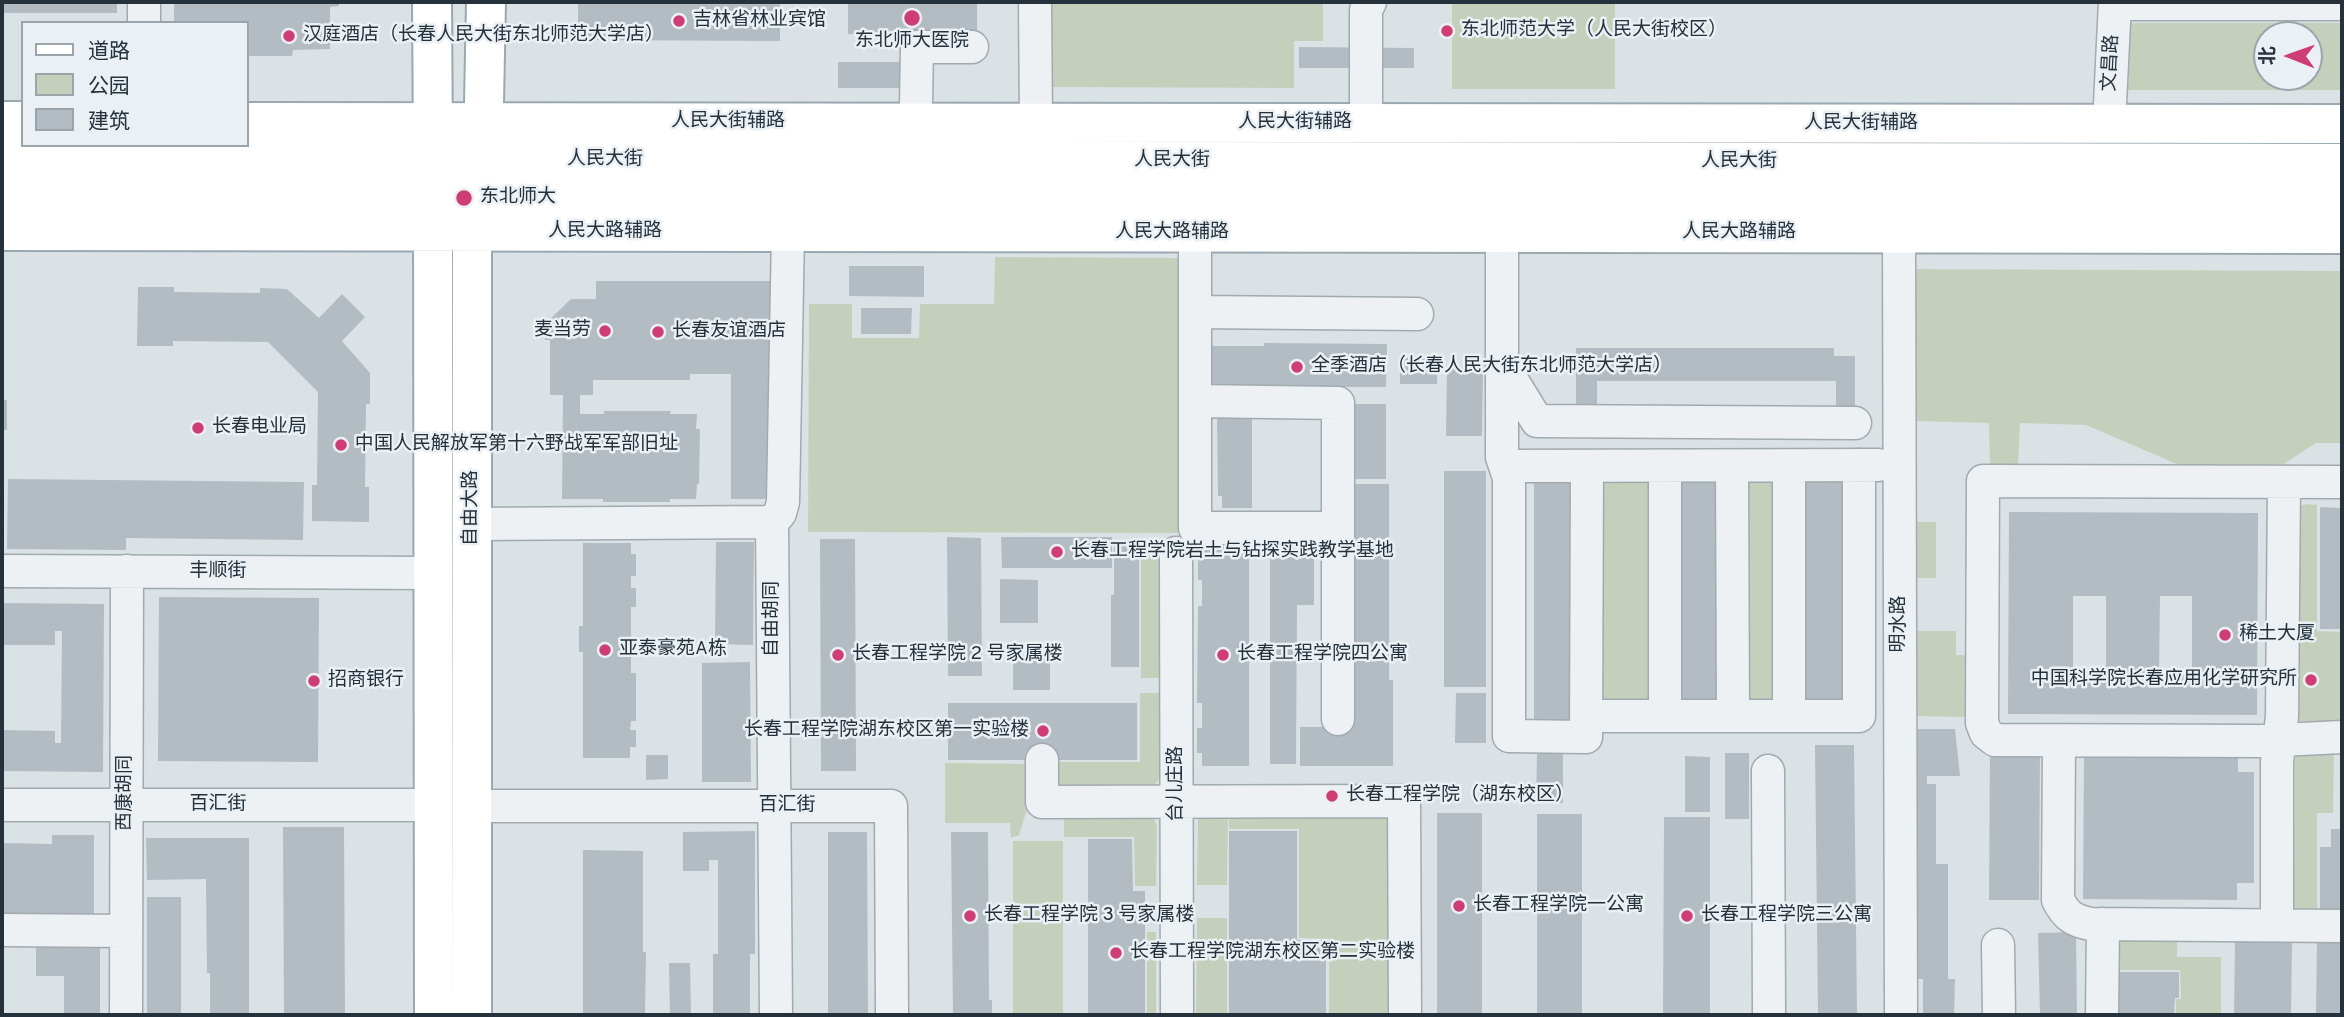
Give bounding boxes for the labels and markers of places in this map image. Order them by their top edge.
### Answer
marker: 东北师大医院 [902,8,922,28]
place label: 吉林省林业宾馆 [693,10,826,32]
marker: 吉林省林业宾馆 [671,13,687,29]
place label: 东北师范大学（人民大街校区） [1461,20,1727,42]
marker: 东北师范大学（人民大街校区） [1439,23,1455,39]
place label: 汉庭酒店（长春人民大街东北师范大学店） [303,25,664,47]
marker: 汉庭酒店（长春人民大街东北师范大学店） [281,28,297,44]
place label: 东北师大医院 [855,31,969,53]
place label: 东北师大 [480,187,556,209]
marker: 东北师大 [454,188,474,208]
place label: 麦当劳 [534,320,591,342]
place label: 长春友谊酒店 [672,321,786,343]
marker: 麦当劳 [597,323,613,339]
marker: 长春友谊酒店 [650,324,666,340]
place label: 全季酒店（长春人民大街东北师范大学店） [1311,356,1672,378]
marker: 全季酒店（长春人民大街东北师范大学店） [1289,359,1305,375]
place label: 长春电业局 [212,417,307,439]
marker: 长春电业局 [190,420,206,436]
place label: 中国人民解放军第十六野战军军部旧址 [355,434,678,456]
marker: 中国人民解放军第十六野战军军部旧址 [333,437,349,453]
place label: 长春工程学院岩土与钻探实践教学基地 [1071,541,1394,563]
marker: 长春工程学院岩土与钻探实践教学基地 [1049,544,1065,560]
place label: 稀土大厦 [2239,624,2315,646]
marker: 稀土大厦 [2217,627,2233,643]
place label: 亚泰豪苑A栋 [619,639,727,661]
marker: 亚泰豪苑A栋 [597,642,613,658]
place label: 长春工程学院 2 号家属楼 [852,644,1063,666]
place label: 长春工程学院四公寓 [1237,644,1408,666]
marker: 长春工程学院 2 号家属楼 [830,647,846,663]
marker: 长春工程学院四公寓 [1215,647,1231,663]
place label: 中国科学院长春应用化学研究所 [2031,669,2297,691]
place label: 招商银行 [328,670,404,692]
marker: 中国科学院长春应用化学研究所 [2303,672,2319,688]
marker: 招商银行 [306,673,322,689]
place label: 长春工程学院湖东校区第一实验楼 [744,720,1029,742]
marker: 长春工程学院湖东校区第一实验楼 [1035,723,1051,739]
place label: 长春工程学院（湖东校区） [1346,785,1574,807]
marker: 长春工程学院（湖东校区） [1324,788,1340,804]
place label: 长春工程学院一公寓 [1473,895,1644,917]
marker: 长春工程学院一公寓 [1451,898,1467,914]
place label: 长春工程学院 3 号家属楼 [984,905,1194,927]
place label: 长春工程学院三公寓 [1701,905,1872,927]
marker: 长春工程学院 3 号家属楼 [962,908,978,924]
marker: 长春工程学院三公寓 [1679,908,1695,924]
place label: 长春工程学院湖东校区第二实验楼 [1130,942,1415,964]
marker: 长春工程学院湖东校区第二实验楼 [1108,945,1124,961]

